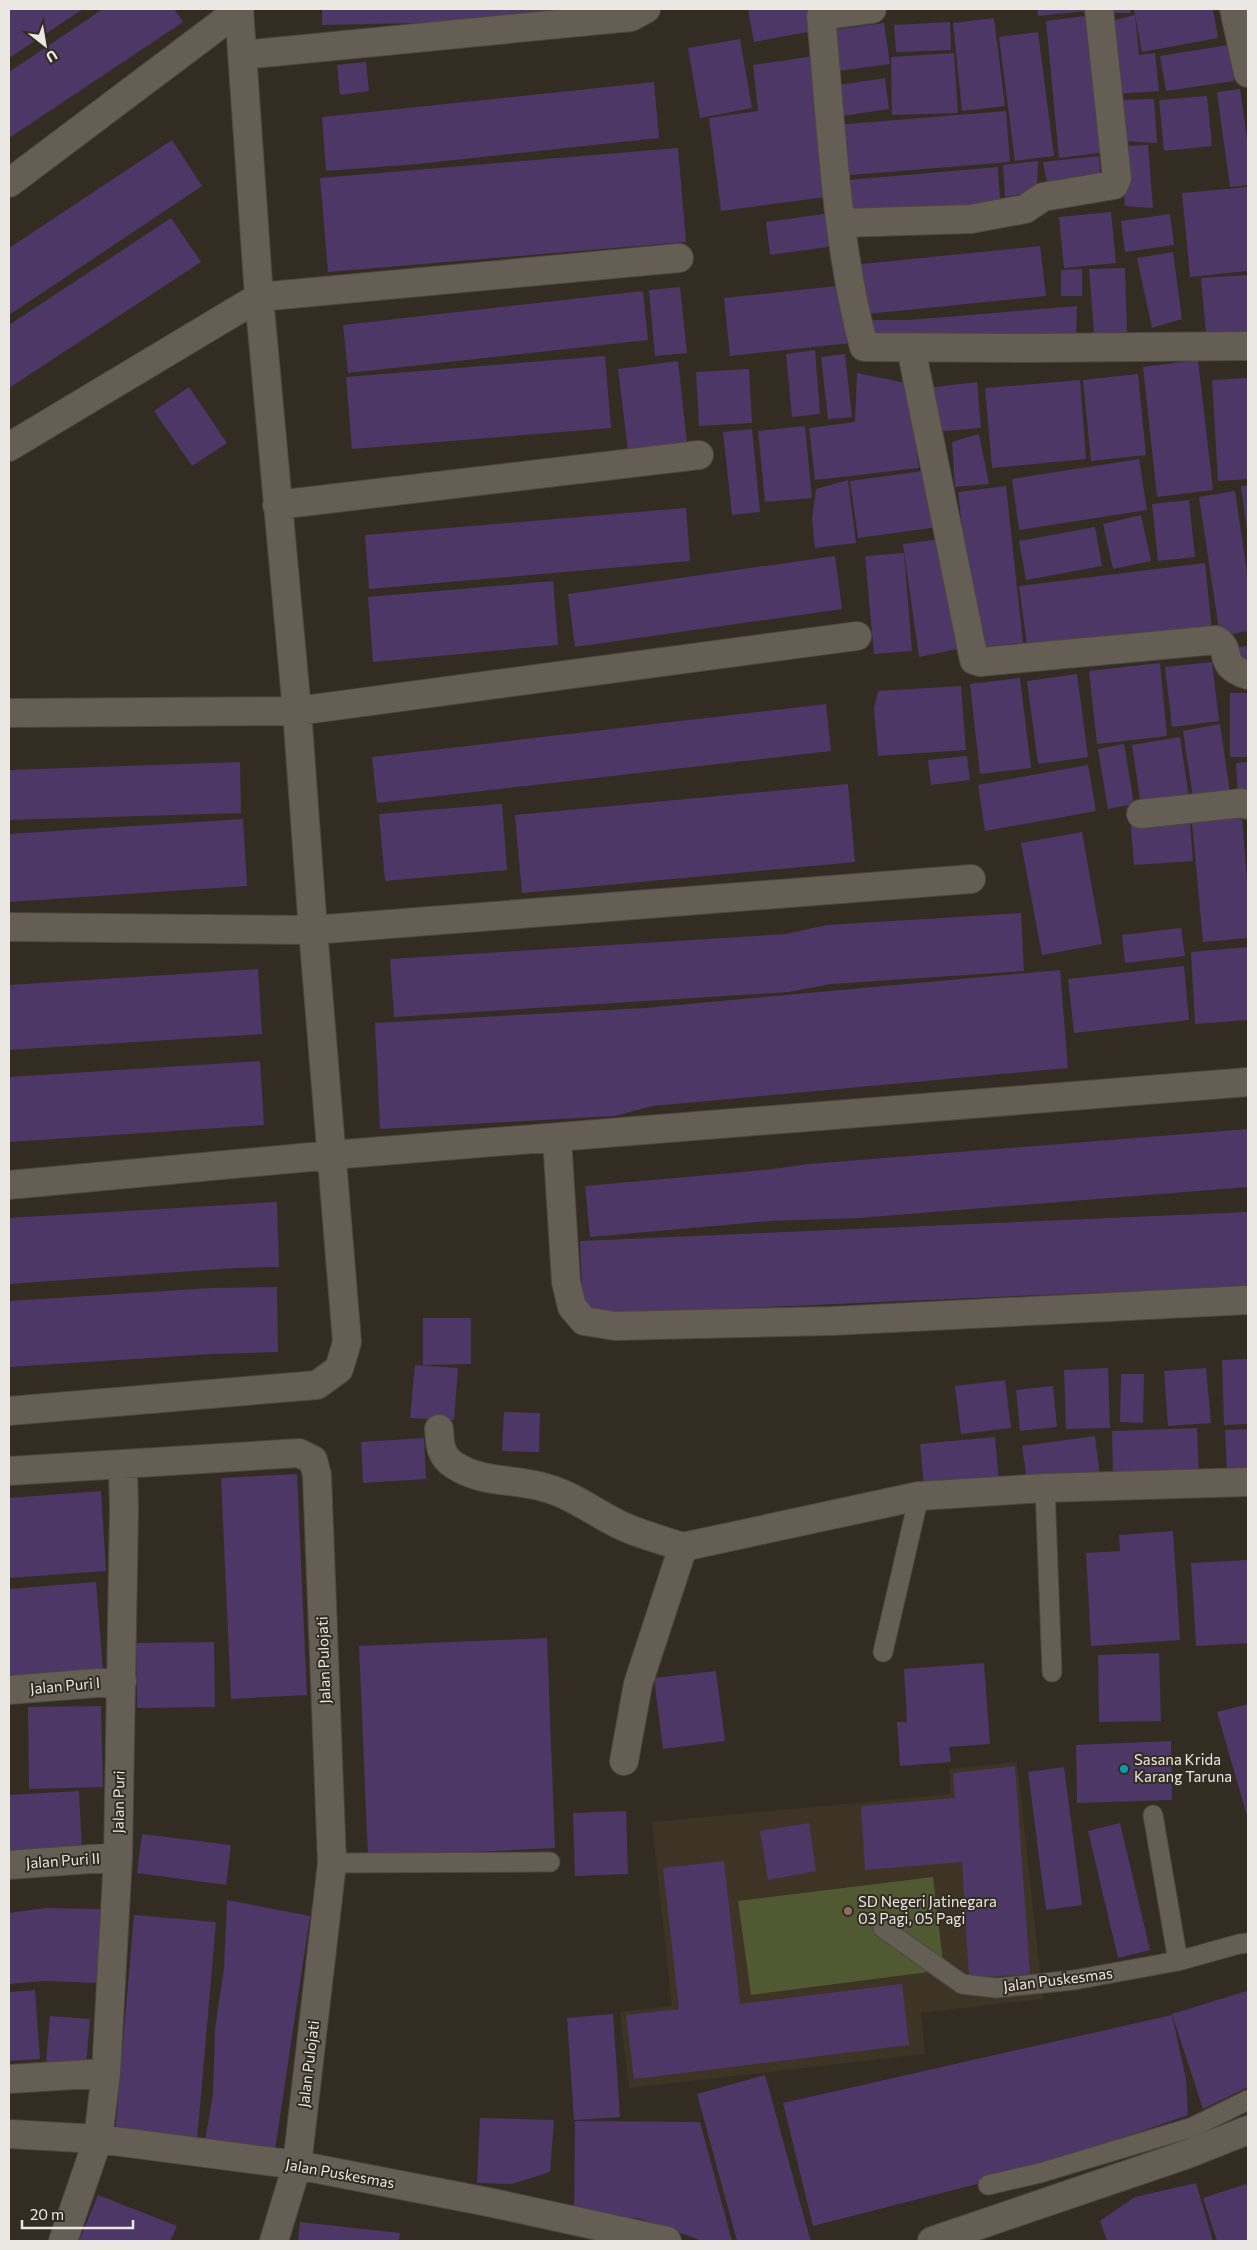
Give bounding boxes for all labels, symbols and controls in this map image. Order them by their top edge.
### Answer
north arrow [20,20,70,70]
text: U [43,47,61,66]
street label: Jalan Pulojati [312,1616,334,1704]
street label: Jalan Puri I [29,1673,101,1697]
place label: Sasana Krida Karang Taruna [1134,1750,1232,1785]
marker: Sasana Krida Karang Taruna [1118,1763,1130,1775]
street label: Jalan Puri [108,1770,128,1834]
street label: Jalan Puri II [25,1848,101,1872]
place label: SD Negeri Jatinegara 03 Pagi, 05 Pagi [858,1892,997,1927]
marker: SD Negeri Jatinegara 03 Pagi, 05 Pagi [842,1905,854,1917]
street label: Jalan Puskesmas [1002,1963,1114,1995]
street label: Jalan Pulojati [294,2019,322,2108]
street label: Jalan Puskesmas [284,2155,396,2191]
scale bar [22,2198,134,2230]
text: 20 m [30,2205,64,2223]

